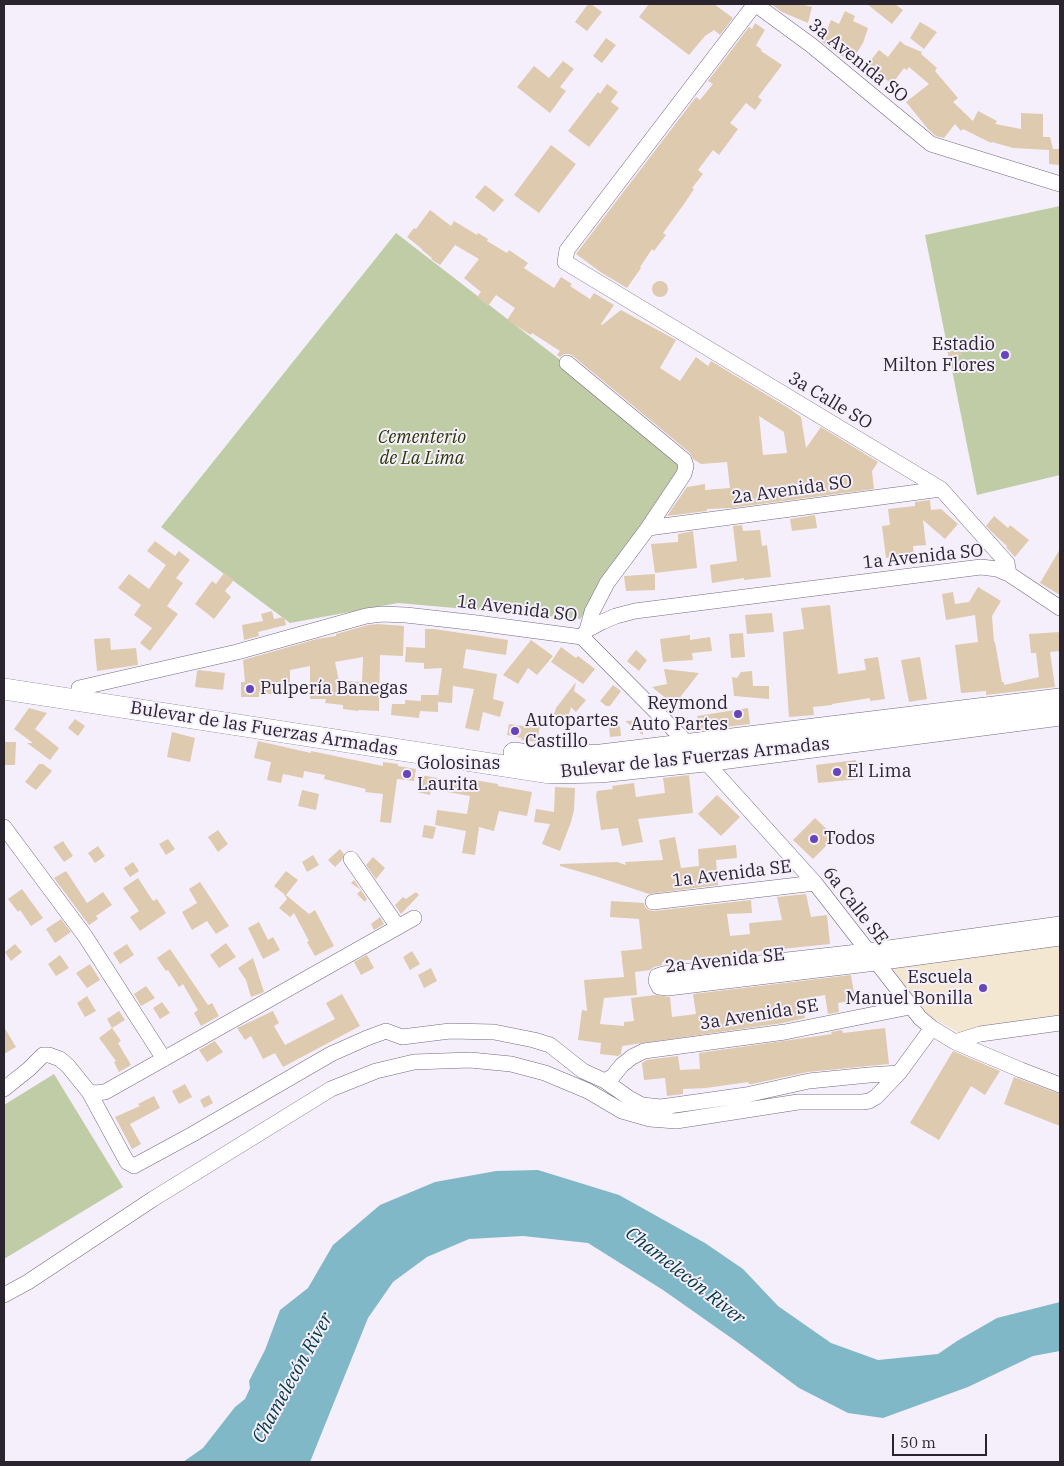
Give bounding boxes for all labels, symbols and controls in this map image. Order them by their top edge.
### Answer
street label: 3a Avenida SO [804,14,912,108]
place label: Estadio Milton Flores [883,334,995,376]
marker: Estadio Milton Flores [999,349,1011,361]
street label: 3a Calle SO [784,367,876,435]
park label: Cementerio de La Lima [378,427,466,469]
street label: 2a Avenida SO [730,471,854,509]
street label: 1a Avenida SO [862,540,984,574]
street label: 1a Avenida SO [455,591,579,627]
place label: Pulpería Banegas [260,678,408,700]
marker: Pulpería Banegas [244,683,256,695]
place label: Reymond Auto Partes [630,693,728,736]
street label: Bulevar de las Fuerzas Armadas [129,697,399,761]
marker: Reymond Auto Partes [732,708,744,720]
place label: Autopartes Castillo [525,710,619,752]
marker: Autopartes Castillo [509,725,521,737]
street label: Bulevar de las Fuerzas Armadas [559,733,831,783]
place label: Golosinas Laurita [417,753,500,796]
place label: El Lima [847,761,911,783]
marker: El Lima [831,766,843,778]
marker: Golosinas Laurita [401,768,413,780]
place label: Todos [824,828,875,850]
marker: Todos [808,833,820,845]
street label: 1a Avenida SE [671,856,793,892]
street label: 6a Calle SE [818,863,892,949]
street label: 2a Avenida SE [664,944,786,978]
place label: Escuela Manuel Bonilla [846,967,973,1010]
marker: Escuela Manuel Bonilla [977,982,989,994]
street label: 3a Avenida SE [698,995,820,1035]
water label: Chamelecón River [621,1222,749,1330]
water label: Chamelecón River [248,1309,338,1447]
scale bar [894,1424,989,1456]
text: 50 m [900,1433,936,1452]

